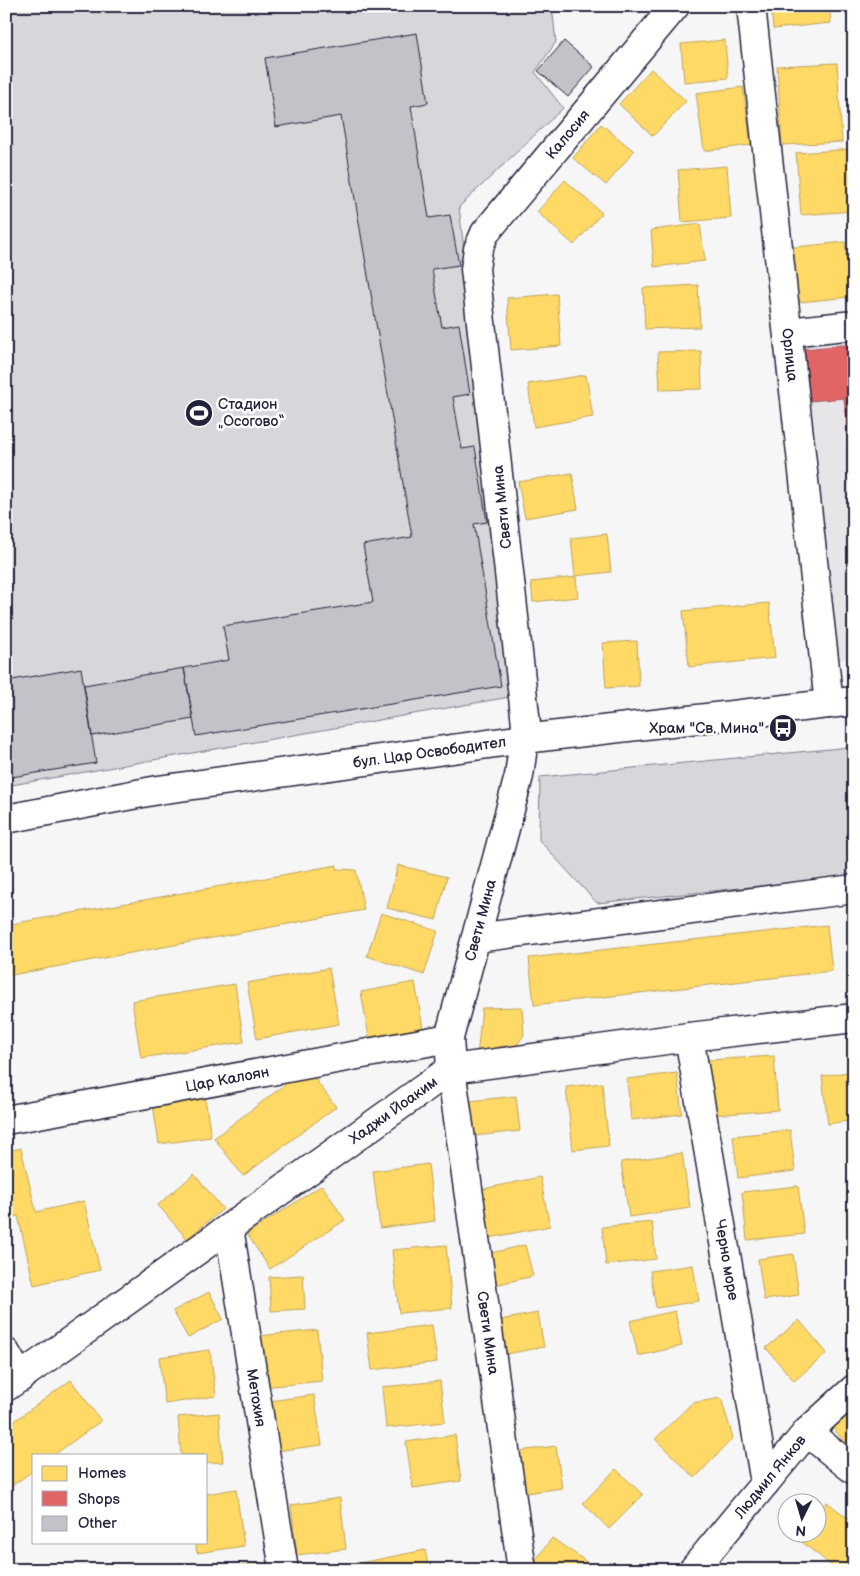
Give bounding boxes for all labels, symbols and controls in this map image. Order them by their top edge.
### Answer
street label: Калосия [542,106,594,163]
street label: Орлица [777,327,802,383]
place label: Стадион „Осогово“ [218,395,285,431]
sports icon: Стадион „Осогово“ [184,398,214,428]
street label: Свети Мина [489,464,516,550]
bus stop icon: Храм "Св. Мина" [768,713,798,743]
place label: Храм "Св. Мина" [649,719,764,738]
street label: бул. Цар Освободител [352,733,508,773]
street label: Свети Мина [461,877,501,963]
street label: Цар Калоян [184,1062,271,1097]
street label: Хаджи Йоаким [346,1073,441,1149]
street label: Черно море [710,1218,743,1302]
street label: Свети Мина [472,1290,503,1376]
street label: Метохия [242,1367,270,1428]
street label: Людмил Янков [730,1431,811,1523]
legend [32,1454,208,1544]
text: Homes [78,1464,127,1483]
text: Shops [78,1490,121,1509]
north arrow [778,1494,828,1544]
text: Other [78,1514,117,1533]
text: N [795,1522,807,1539]

